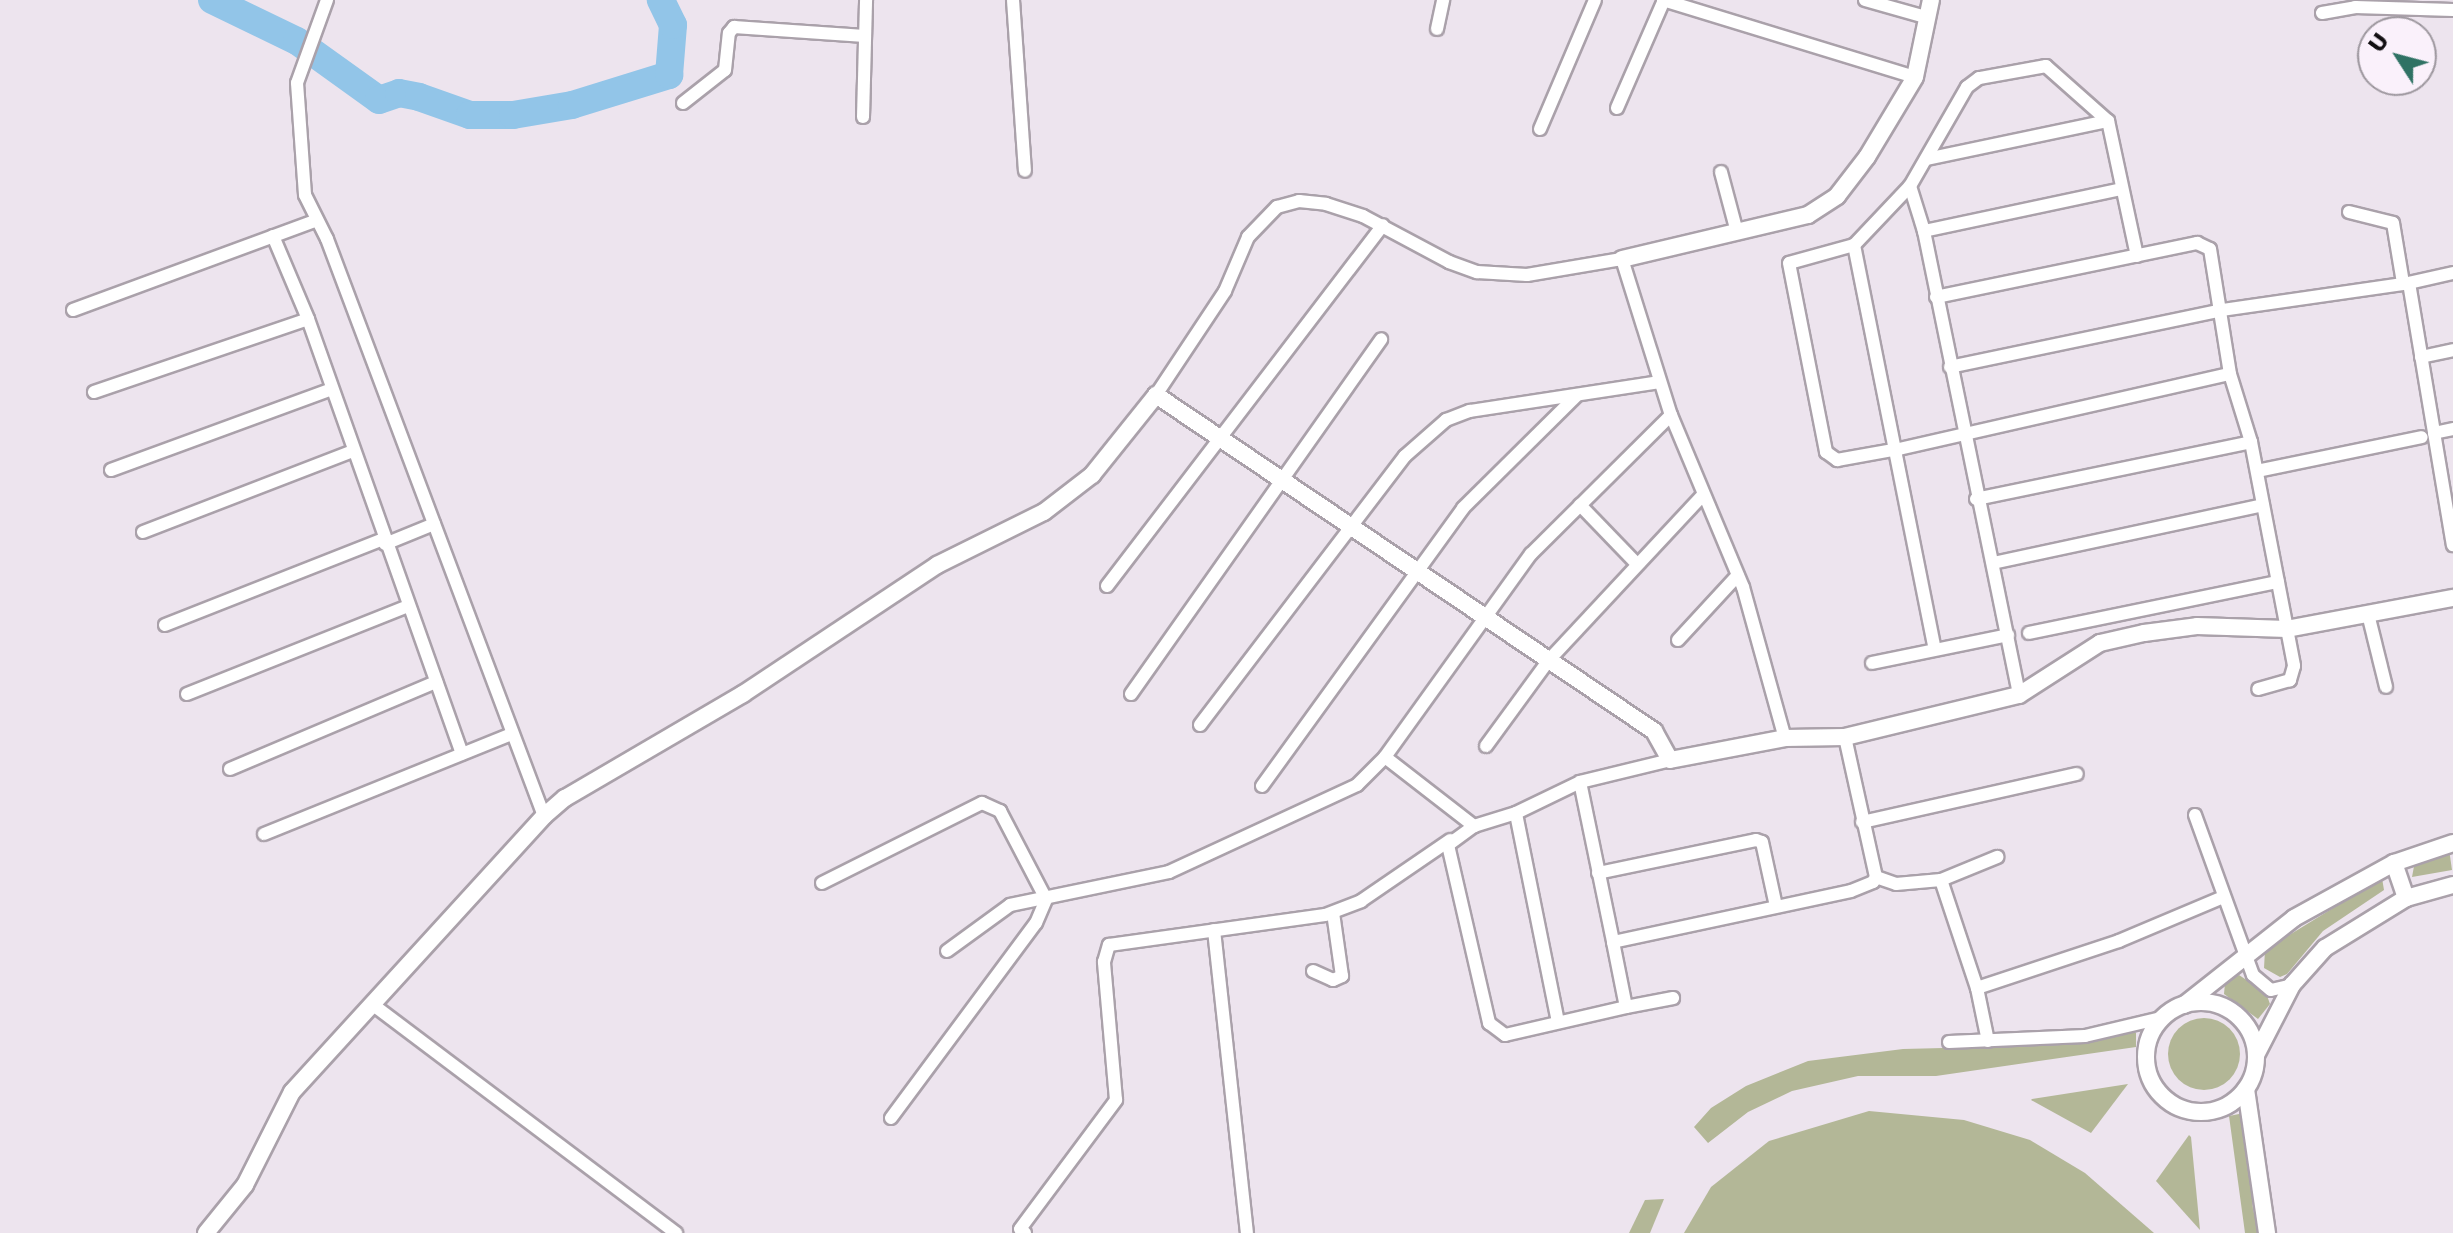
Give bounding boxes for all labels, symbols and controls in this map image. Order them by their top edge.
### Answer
north arrow [2357,16,2437,96]
text: U [2363,28,2394,57]

